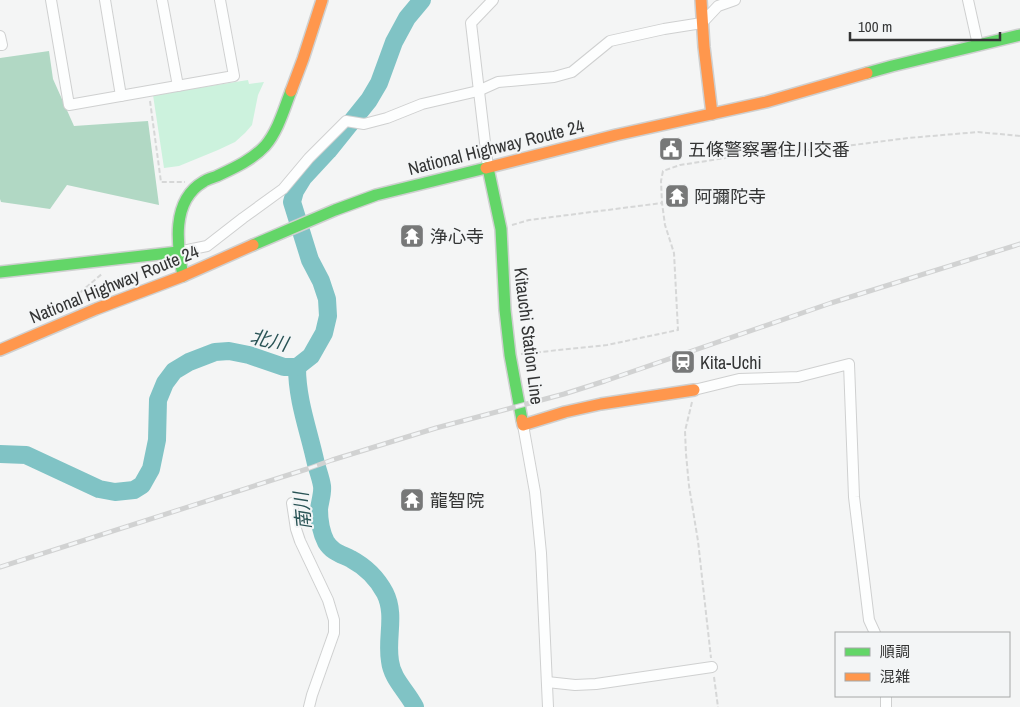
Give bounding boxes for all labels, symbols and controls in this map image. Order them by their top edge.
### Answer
scale bar [850,10,1000,42]
text: 100 m [858,16,892,37]
street label: National Highway Route 24 [405,113,587,181]
public building icon: 五條警察署住川交番 [658,136,684,162]
place label: 五條警察署住川交番 [688,137,850,162]
temple icon: 阿彌陀寺 [664,183,690,209]
place label: 阿彌陀寺 [694,184,766,209]
temple icon: 浄心寺 [399,223,425,249]
place label: 浄心寺 [430,224,484,249]
street label: National Highway Route 24 [26,239,202,329]
street label: Kitauchi Station Line [508,266,550,406]
water label: 北川 [248,323,292,357]
station icon: Kita-Uchi [670,349,696,375]
place label: Kita-Uchi [700,350,762,375]
temple icon: 龍智院 [399,487,425,513]
place label: 龍智院 [430,488,484,513]
water label: 南川 [287,489,317,531]
legend [835,632,1010,697]
text: 順調 [880,641,910,662]
text: 混雑 [880,666,910,687]

